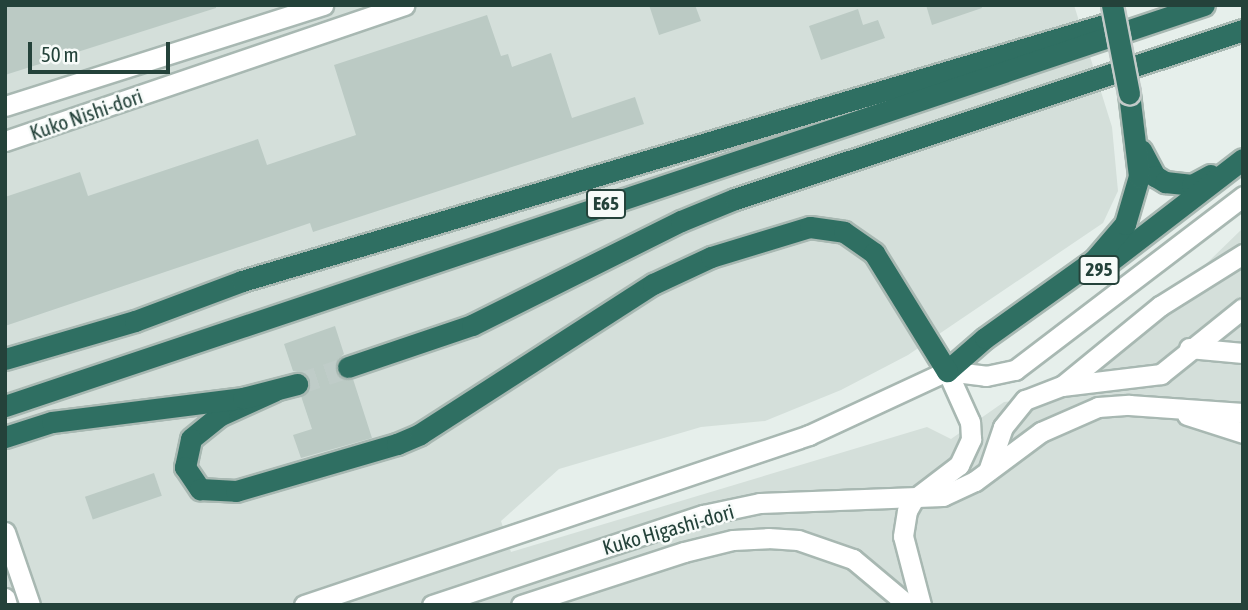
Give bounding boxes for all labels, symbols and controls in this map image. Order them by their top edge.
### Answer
scale bar [32,28,173,72]
text: 50 m [41,42,79,66]
street label: Kuko Nishi-dori [26,83,146,145]
road number: E65 [585,188,627,220]
road number: 295 [1078,254,1120,286]
street label: Kuko Higashi-dori [599,498,737,560]

